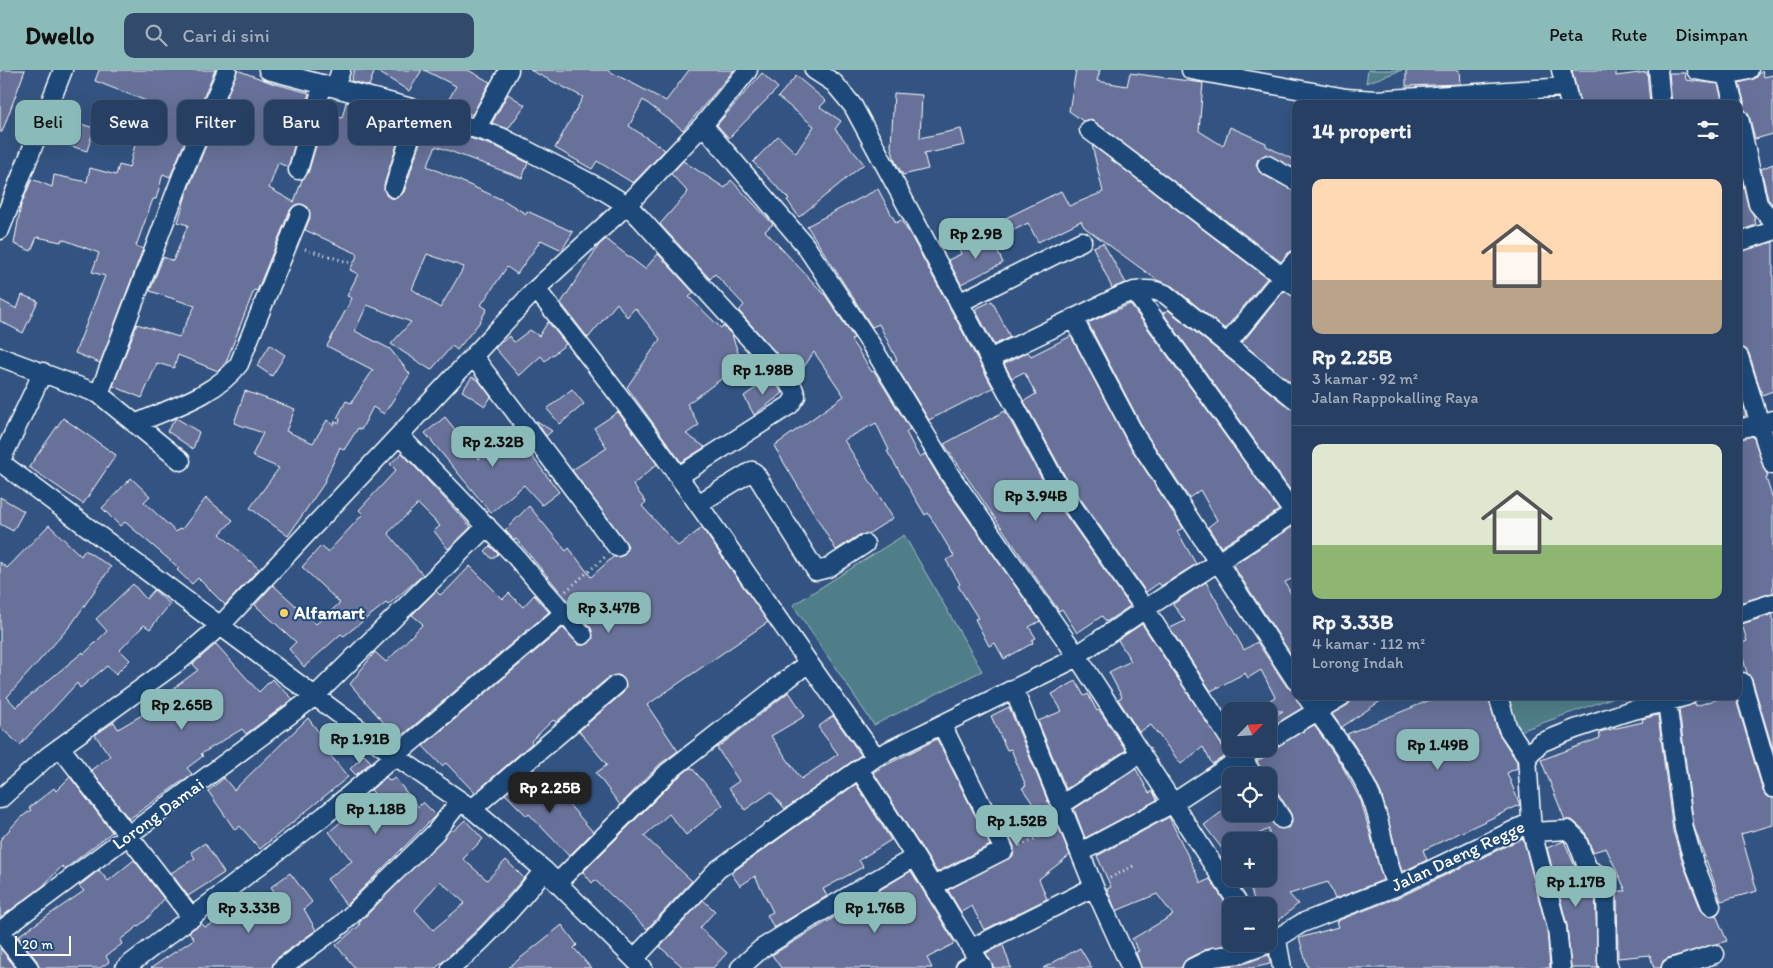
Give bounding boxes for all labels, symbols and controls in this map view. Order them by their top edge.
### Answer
search box [124,13,474,58]
text: Dwello [25,21,94,50]
icon: search [142,21,170,49]
text: Cari di sini [182,24,270,47]
text: Peta [1549,24,1583,46]
text: Rute [1611,24,1647,46]
text: Disimpan [1675,24,1748,46]
chip: Beli [15,100,81,145]
chip: Sewa [91,100,167,145]
chip: Filter [177,100,254,145]
chip: Baru [264,100,338,145]
chip: Apartemen [348,100,470,145]
icon: filters [1694,116,1722,144]
text: 14 properti [1312,118,1411,143]
icon: home [1472,211,1562,301]
pin: Rp 2.9B [930,218,1022,260]
text: Rp 2.9B [950,224,1002,243]
text: Rp 2.25B [1312,344,1392,369]
pin: Rp 1.98B [711,354,815,396]
text: Rp 1.98B [733,360,793,379]
text: 3 kamar · 92 m² [1312,369,1418,388]
text: Jalan Rappokalling Raya [1312,388,1478,407]
pin: Rp 2.32B [441,426,545,468]
text: Rp 2.32B [462,432,524,451]
icon: home [1472,477,1562,567]
pin: Rp 3.94B [984,480,1088,522]
text: Rp 3.94B [1005,486,1067,505]
pin: Rp 3.47B [557,592,661,634]
text: Rp 3.47B [578,598,640,617]
place label: Alfamart [293,602,365,624]
marker: Alfamart [278,607,290,619]
text: Rp 3.33B [1312,609,1394,634]
text: 4 kamar · 112 m² [1312,634,1425,653]
text: Lorong Indah [1312,653,1404,672]
pin: Rp 2.65B [130,688,234,731]
text: Rp 2.65B [151,695,213,714]
north arrow [1222,702,1278,758]
map controls [1222,702,1277,952]
pin: Rp 1.91B [308,722,412,765]
pin: Rp 1.49B [1386,728,1490,771]
text: Rp 1.91B [330,729,390,748]
text: Rp 1.49B [1407,735,1469,754]
button: locate [1222,767,1277,822]
pin: Rp 2.25B [498,772,602,814]
street label: Lorong Damai [108,773,208,855]
text: Rp 2.25B [519,778,581,797]
pin: Rp 1.18B [324,792,428,835]
text: Rp 1.18B [346,799,406,818]
pin: Rp 1.52B [965,804,1069,847]
text: Rp 1.52B [987,811,1047,830]
street label: Jalan Daeng Regge [1388,815,1528,897]
button: + [1222,832,1277,887]
pin: Rp 1.17B [1524,866,1628,908]
text: Rp 1.17B [1547,872,1605,891]
pin: Rp 3.33B [197,892,301,934]
pin: Rp 1.76B [823,892,927,934]
button: − [1222,897,1277,952]
text: Rp 3.33B [218,898,280,917]
text: Rp 1.76B [845,898,905,917]
scale bar [15,933,71,956]
text: 20 m [22,936,53,953]

